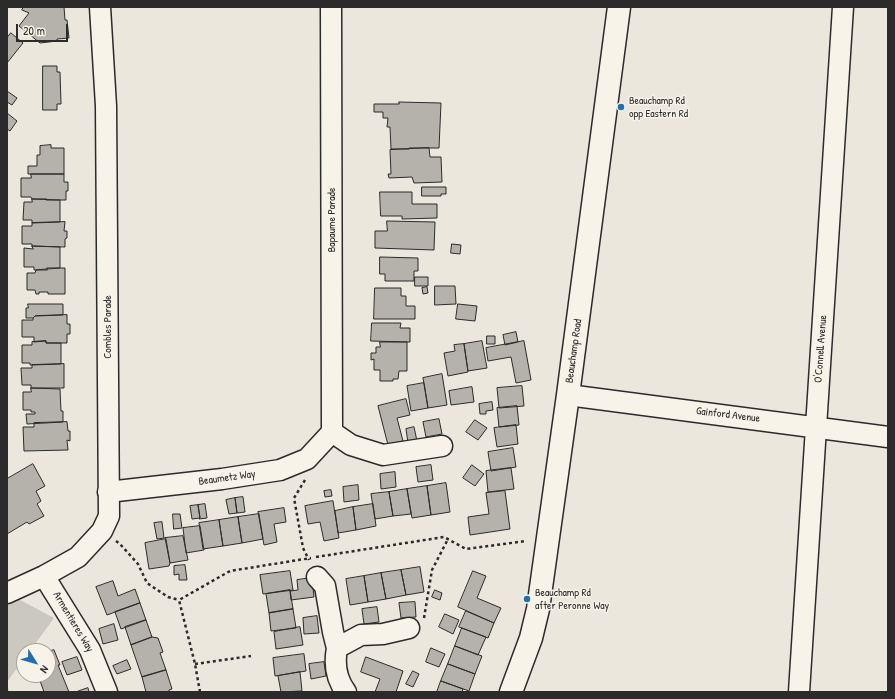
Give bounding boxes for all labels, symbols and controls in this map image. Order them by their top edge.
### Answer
scale bar [18,16,70,42]
text: 20 m [23,22,45,39]
place label: Beauchamp Rd opp Eastern Rd [629,94,688,120]
marker: Beauchamp Rd opp Eastern Rd [616,102,626,112]
street label: Bapaume Parade [325,188,339,252]
street label: Combles Parade [101,295,115,359]
street label: O'Connell Avenue [812,315,830,383]
street label: Beauchamp Road [563,318,585,384]
street label: Gainford Avenue [695,405,761,425]
street label: Beaumetz Way [198,467,256,489]
place label: Beauchamp Rd after Peronne Way [535,586,609,612]
street label: Armentieres Way [50,589,96,655]
marker: Beauchamp Rd after Peronne Way [522,594,532,604]
north arrow [16,643,56,683]
text: N [37,663,52,676]

